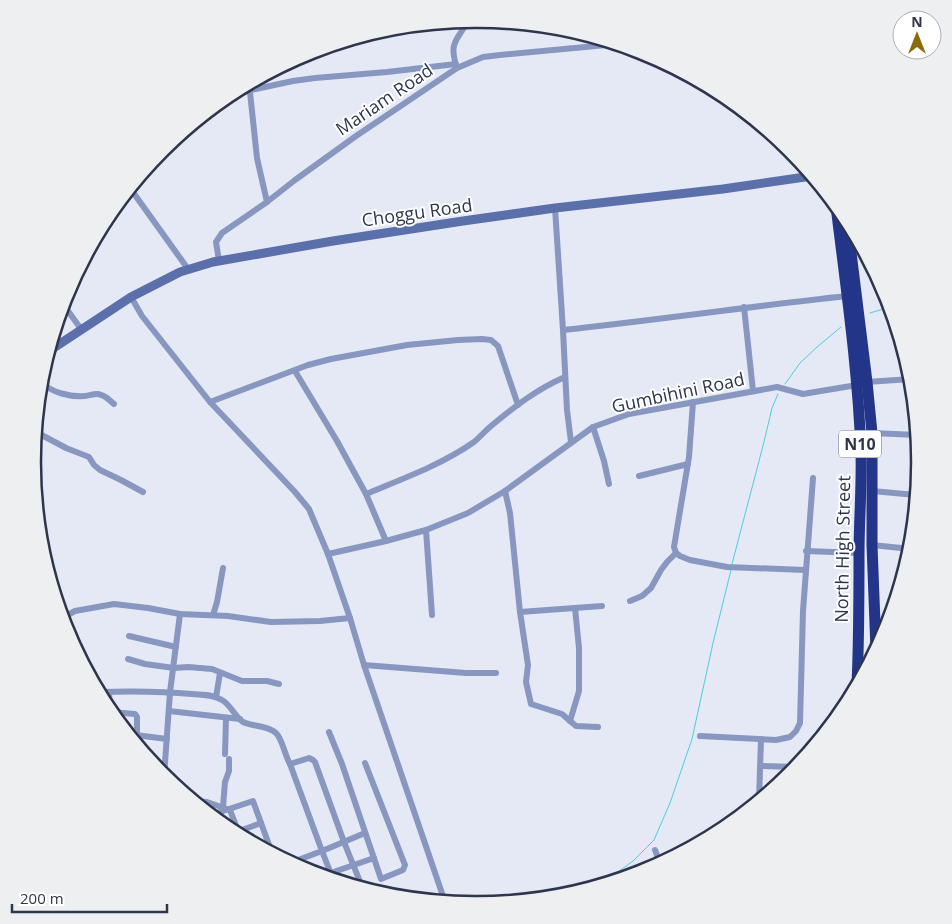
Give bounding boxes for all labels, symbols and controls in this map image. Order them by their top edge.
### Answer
north arrow [892,10,942,60]
text: N [911,12,923,31]
street label: Mariam Road [331,58,437,140]
street label: Choggu Road [360,192,474,232]
street label: Gumbihini Road [609,366,747,418]
road number: N10 [839,430,881,458]
street label: North High Street [829,475,855,623]
scale bar [12,882,168,914]
text: 200 m [20,888,64,908]

